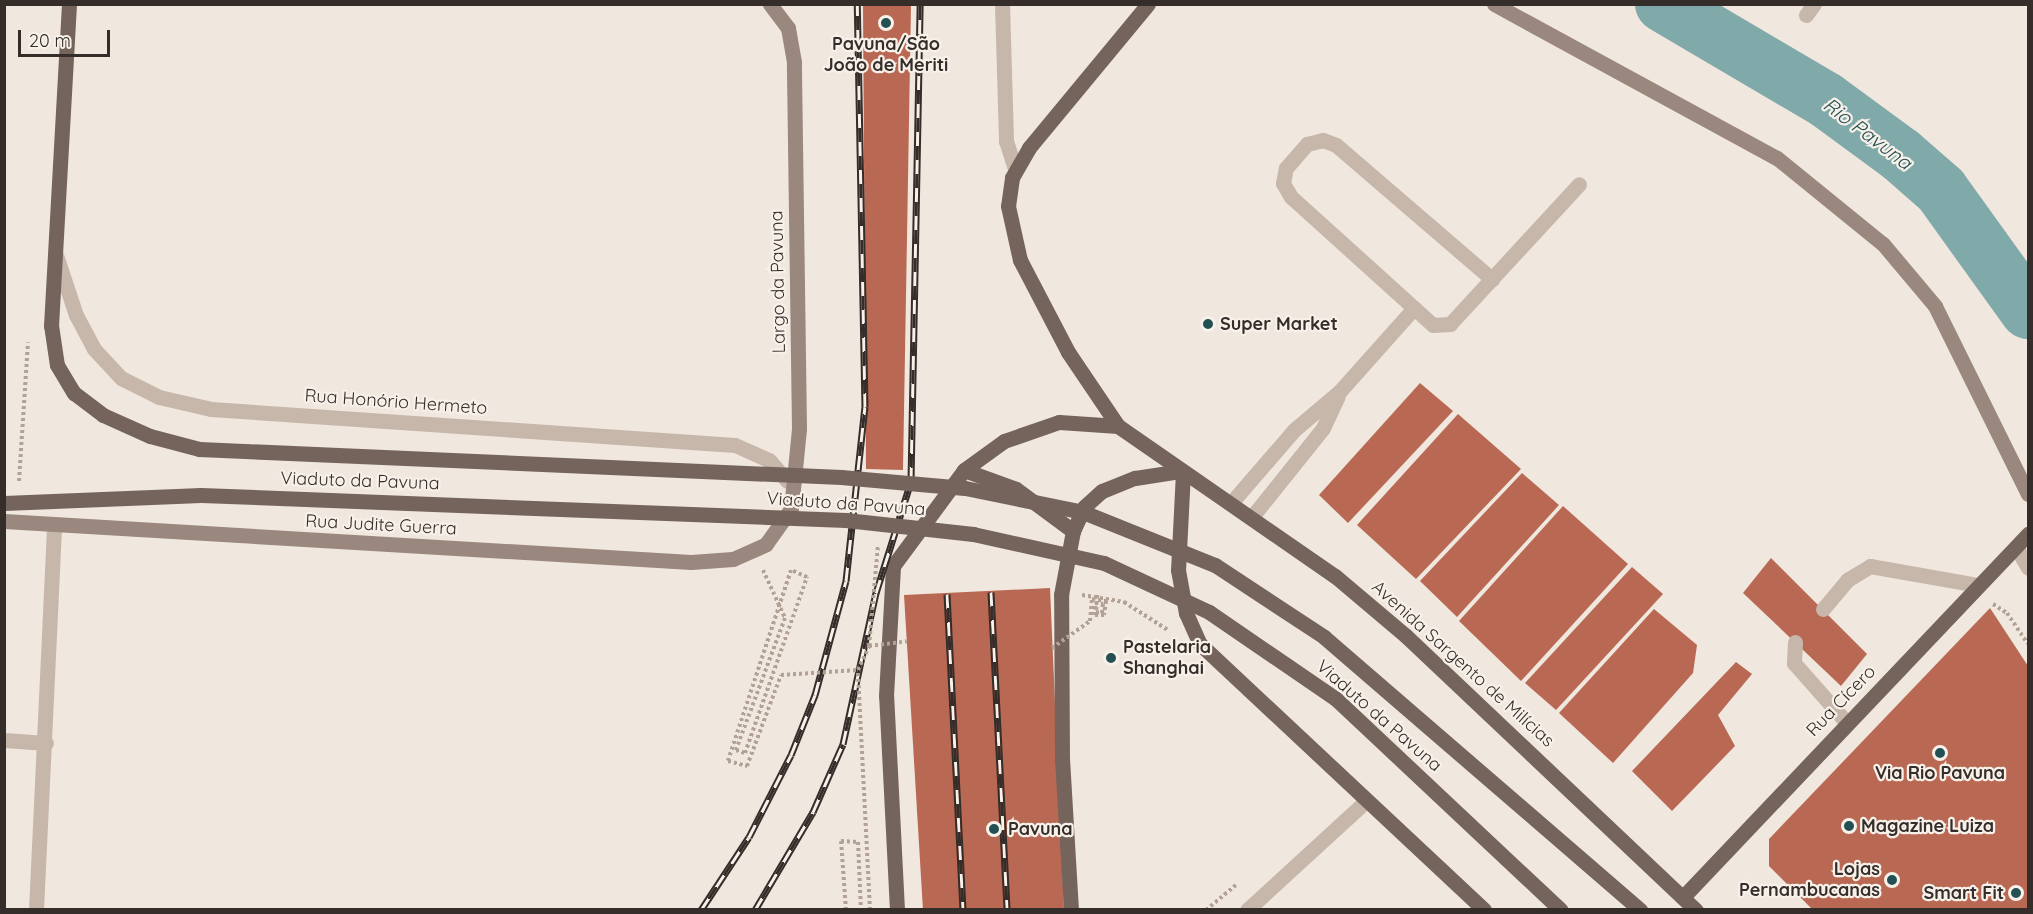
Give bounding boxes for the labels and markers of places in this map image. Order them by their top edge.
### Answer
marker: Pavuna/São João de Meriti [877,14,895,32]
place label: Pavuna/São João de Meriti [824,34,948,76]
place label: Super Market [1220,313,1338,335]
marker: Super Market [1201,317,1215,331]
place label: Pastelaria Shanghai [1123,637,1211,680]
marker: Pastelaria Shanghai [1104,651,1118,665]
marker: Via Rio Pavuna [1933,746,1947,760]
place label: Via Rio Pavuna [1875,762,2005,784]
place label: Magazine Luiza [1861,815,1994,837]
place label: Pavuna [1008,818,1073,840]
marker: Magazine Luiza [1842,819,1856,833]
marker: Pavuna [985,820,1003,838]
place label: Lojas Pernambucanas [1739,859,1880,902]
marker: Lojas Pernambucanas [1885,873,1899,887]
place label: Smart Fit [1923,882,2004,904]
marker: Smart Fit [2009,886,2023,900]

